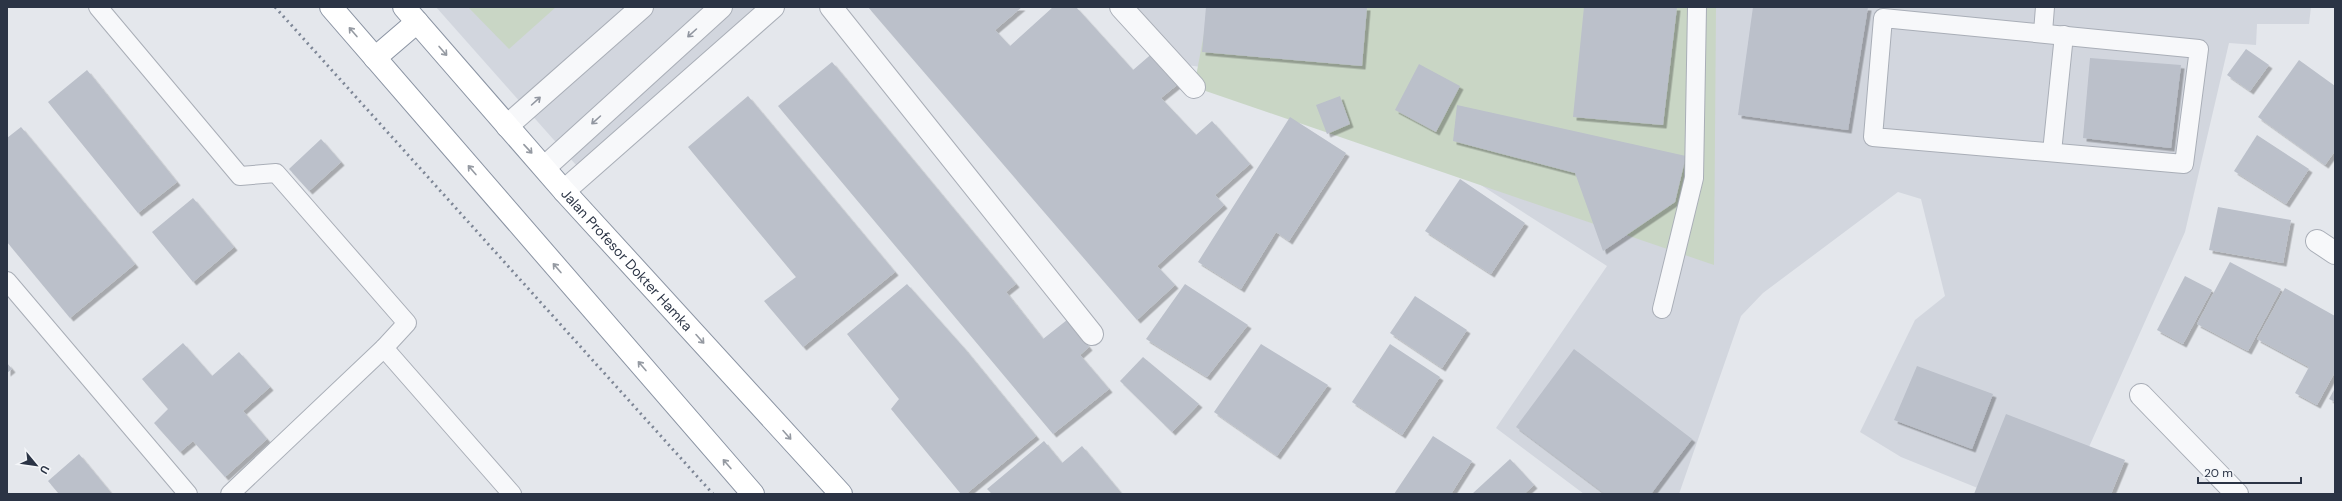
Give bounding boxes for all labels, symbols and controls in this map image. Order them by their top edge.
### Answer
one-way arrow [348,27,357,38]
one-way arrow [688,28,698,37]
one-way arrow [438,46,447,57]
one-way arrow [531,96,542,105]
one-way arrow [591,116,601,125]
one-way arrow [523,144,533,154]
one-way arrow [468,165,477,175]
street label: Jalan Profesor Dokter Hamka [557,185,696,335]
one-way arrow [553,263,562,273]
one-way arrow [695,334,704,344]
one-way arrow [638,361,647,371]
one-way arrow [783,430,792,440]
north arrow [16,445,56,485]
one-way arrow [723,459,732,470]
scale bar [2198,459,2301,485]
text: U [37,463,53,477]
text: 20 m [2204,465,2233,481]

